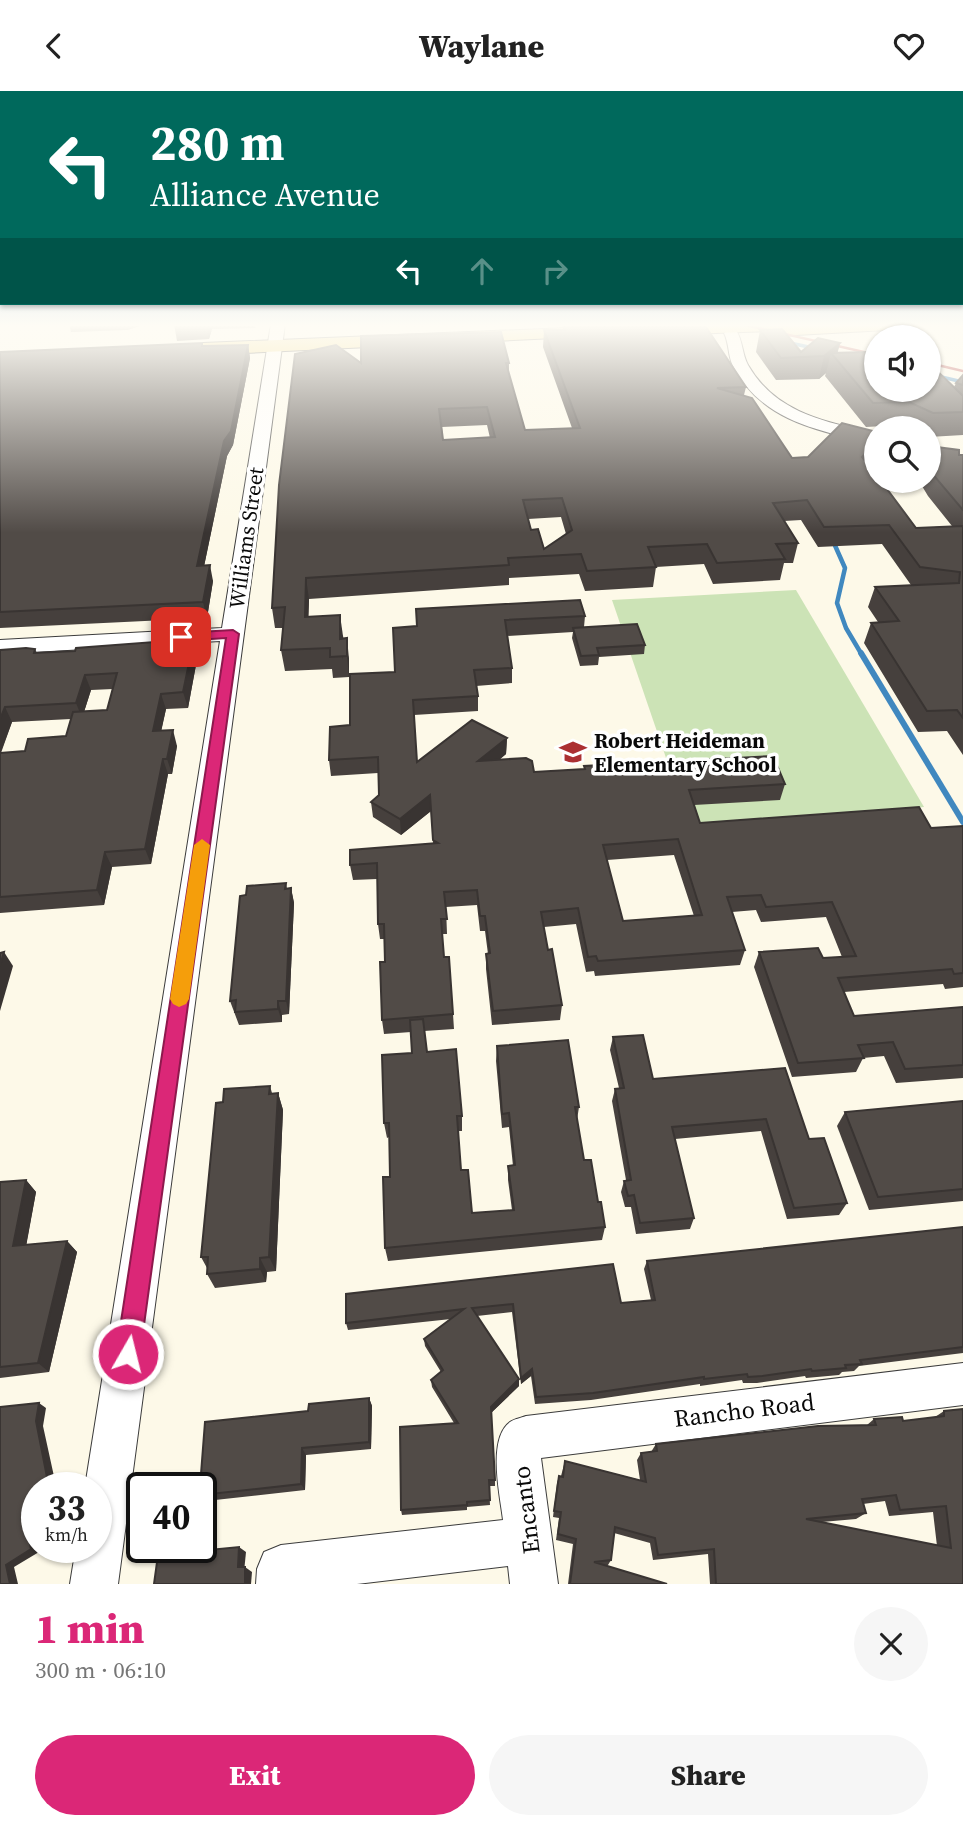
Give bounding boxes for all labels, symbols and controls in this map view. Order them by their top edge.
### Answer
text: Waylane [419,24,544,68]
icon: back [35,27,73,65]
icon: heart [890,27,928,65]
text: 280 m [150,109,285,176]
icon: left [35,119,126,210]
text: Alliance Avenue [150,173,380,217]
icon: left [390,252,428,290]
icon: ahead [463,252,501,290]
icon: right [536,252,574,290]
map controls [864,325,941,493]
button: sound [864,325,941,402]
button: search [864,416,941,493]
street label: Williams Street [222,465,270,611]
pin [151,607,211,667]
icon: arrive [162,618,200,656]
place label: Robert Heideman Elementary School [594,726,777,779]
school or university icon: Robert Heideman Elementary School [558,737,588,767]
position arrow [91,1317,165,1391]
street label: Rancho Road [672,1385,817,1435]
street label: Encanto [504,1464,548,1556]
speed limit sign: 40 [126,1472,217,1563]
text: 33 [48,1484,85,1532]
text: km/h [45,1522,88,1547]
text: 1 min [35,1599,145,1657]
button: close [854,1607,928,1681]
text: 300 m · 06:10 [35,1654,166,1686]
button: Exit [35,1735,475,1815]
button: Share [489,1735,928,1815]

